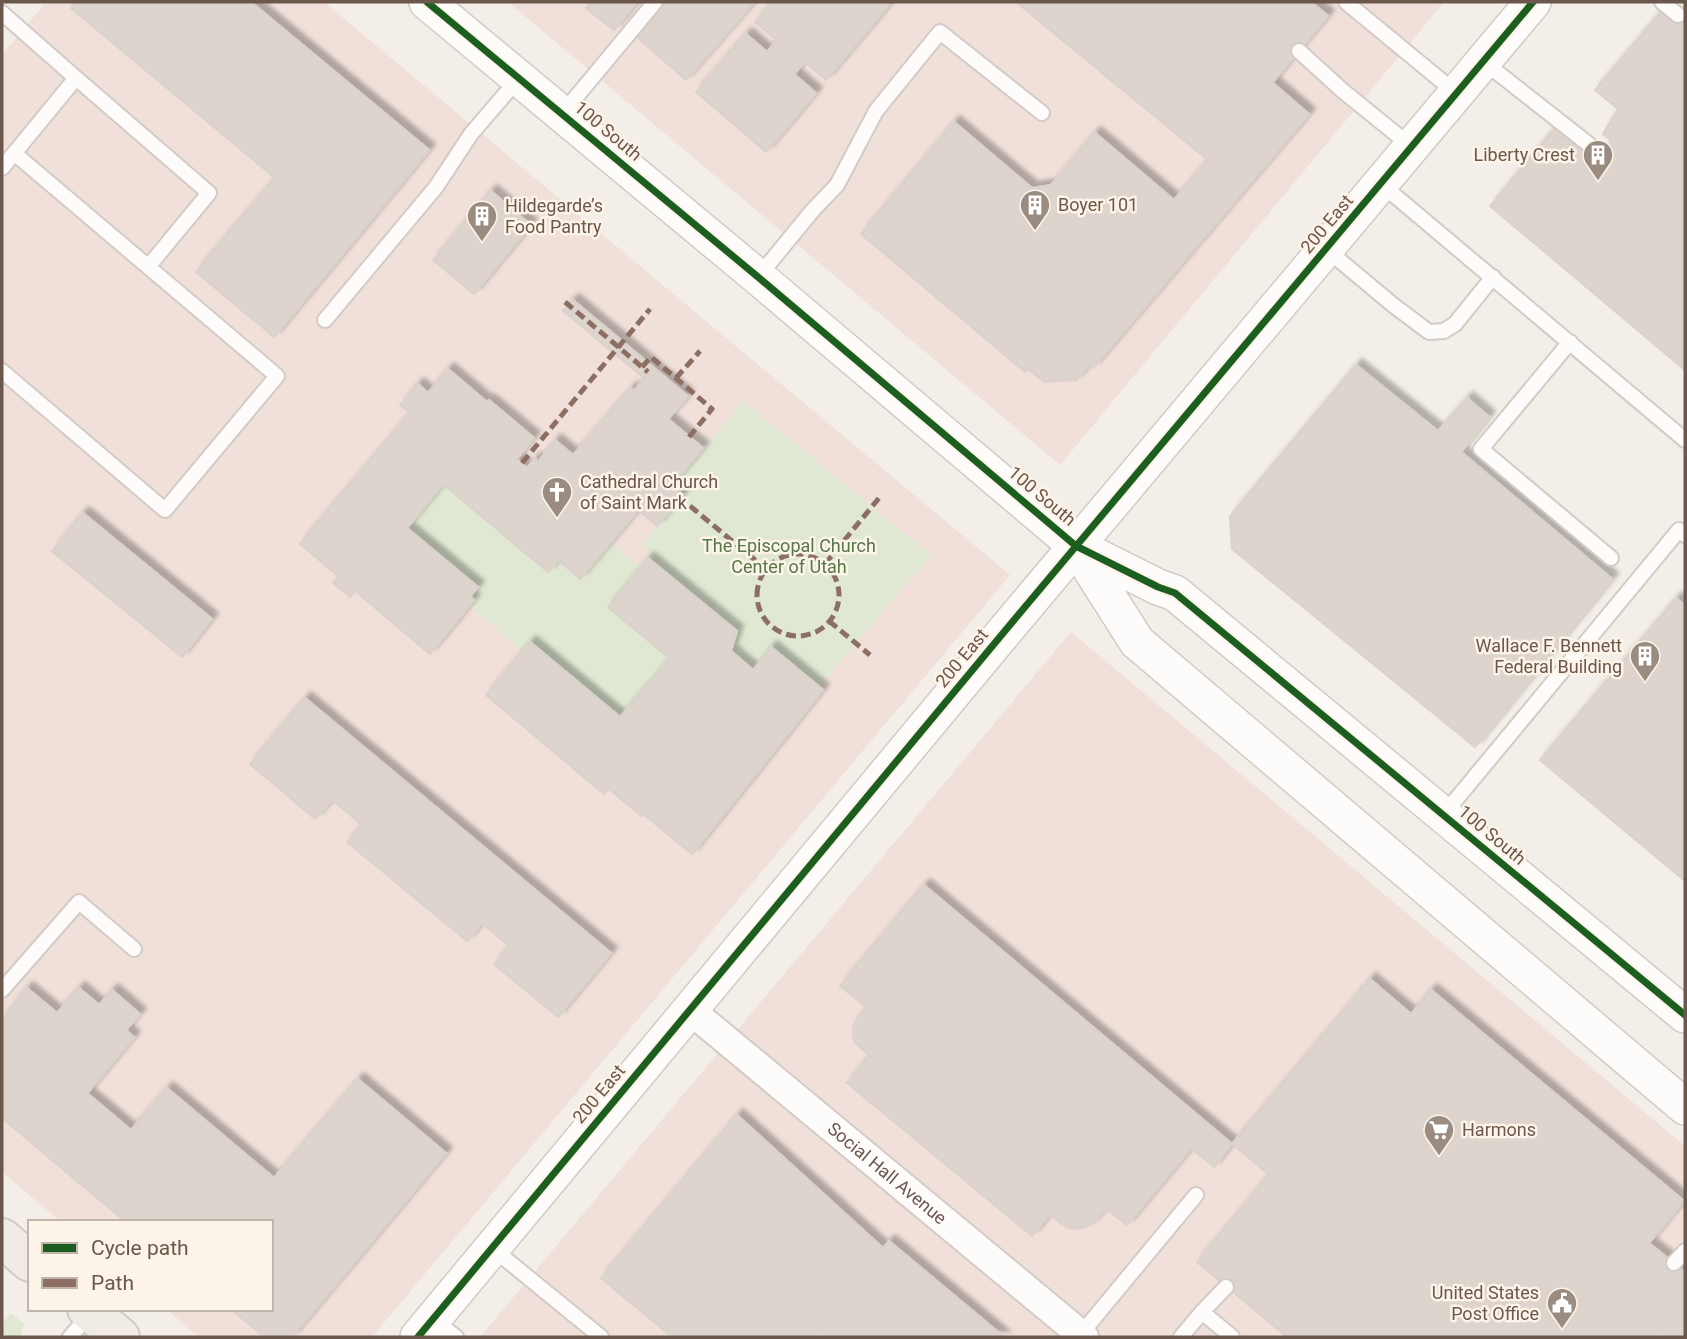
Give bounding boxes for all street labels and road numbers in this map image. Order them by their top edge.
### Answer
street label: 100 South [570,96,646,165]
street label: 200 East [1296,190,1357,257]
street label: 100 South [1004,461,1080,530]
street label: 200 East [931,624,992,691]
street label: 100 South [1454,800,1530,869]
street label: 200 East [568,1060,629,1127]
street label: Social Hall Avenue [824,1118,951,1229]

